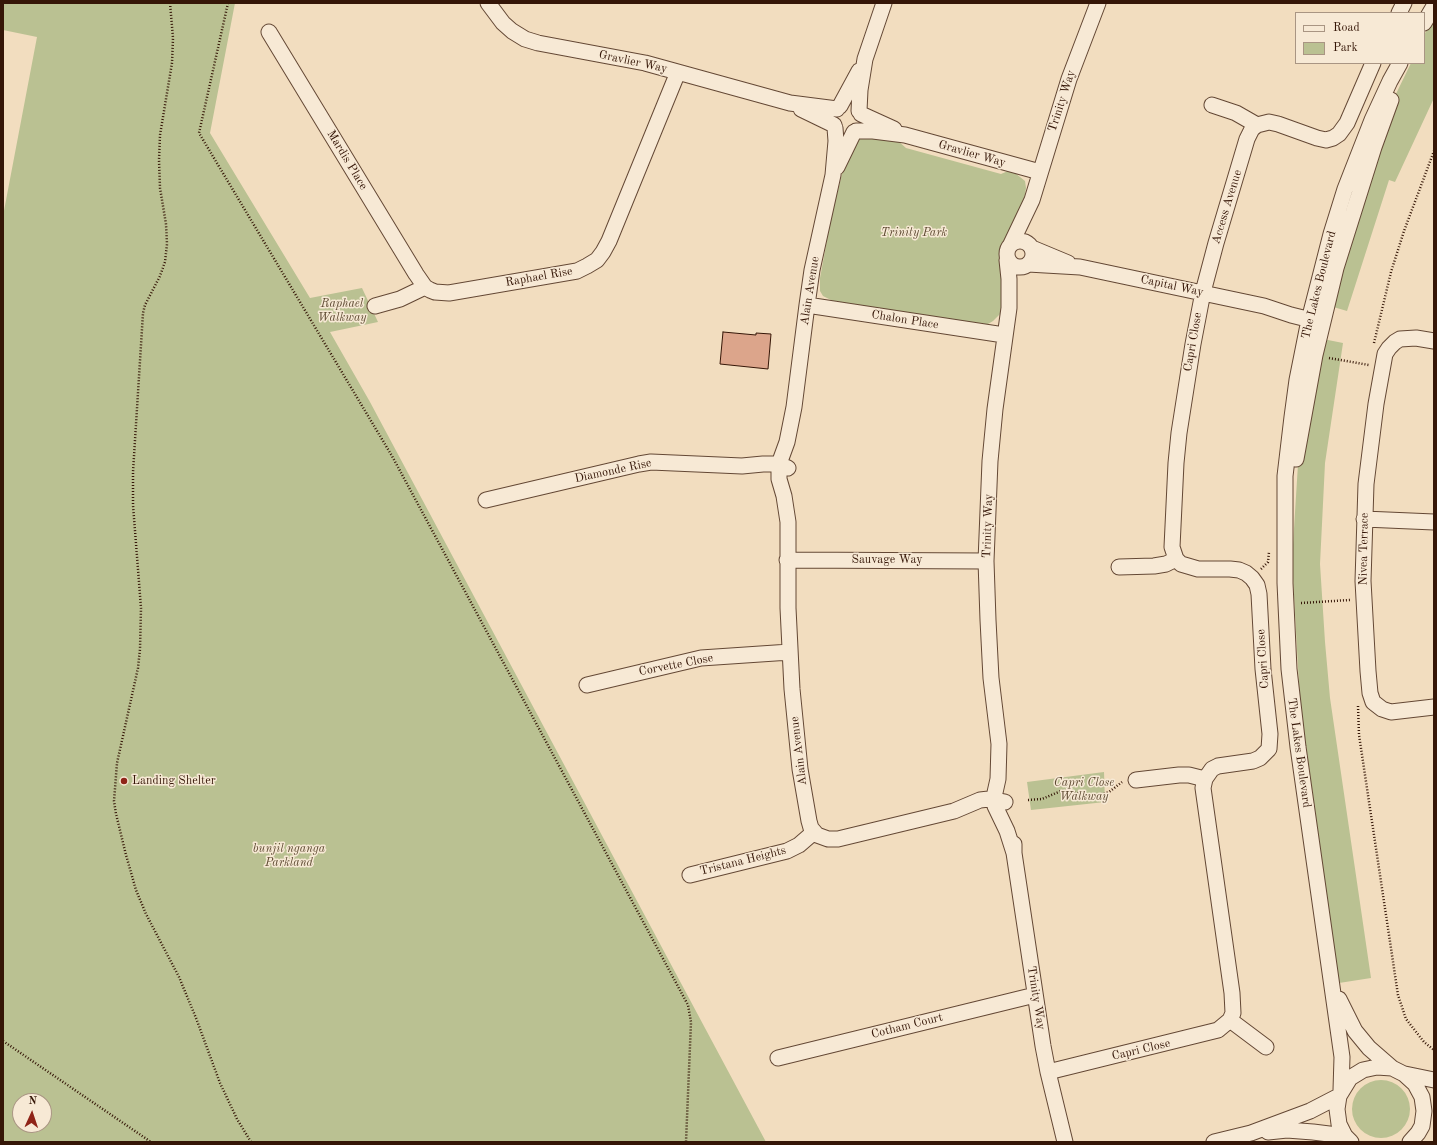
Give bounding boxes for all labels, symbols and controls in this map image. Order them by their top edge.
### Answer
legend [1295,12,1425,64]
text: Road [1333,22,1360,34]
text: Park [1333,42,1358,54]
street label: Gravlier Way [597,48,669,76]
street label: Trinity Way [1045,68,1079,134]
street label: Mardis Place [324,128,370,192]
street label: Gravlier Way [937,137,1007,171]
street label: Access Avenue [1209,168,1245,246]
park label: Trinity Park [881,226,947,240]
street label: The Lakes Boulevard [1299,230,1339,340]
street label: Alain Avenue [797,256,823,326]
street label: Raphael Rise [504,264,574,290]
street label: Capital Way [1139,272,1205,300]
park label: Raphael Walkway [318,297,366,325]
street label: Chalon Place [870,308,940,332]
street label: Capri Close [1181,311,1205,373]
street label: Diamonde Rise [573,456,653,486]
street label: Trinity Way [980,494,996,558]
street label: Nivea Terrace [1356,512,1372,586]
street label: Sauvage Way [852,553,922,567]
street label: Capri Close [1254,629,1272,689]
street label: Corvette Close [638,651,714,679]
street label: The Lakes Boulevard [1284,697,1314,809]
street label: Alain Avenue [788,716,810,786]
place label: Landing Shelter [132,774,216,788]
marker: Landing Shelter [119,776,129,786]
park label: Capri Close Walkway [1054,776,1114,804]
park label: bunjil nganga Parkland [253,842,325,870]
street label: Tristana Heights [698,843,788,879]
street label: Trinity Way [1024,965,1048,1031]
street label: Cotham Court [870,1010,944,1042]
street label: Capri Close [1110,1036,1172,1064]
north arrow [12,1093,52,1133]
text: N [28,1096,37,1107]

